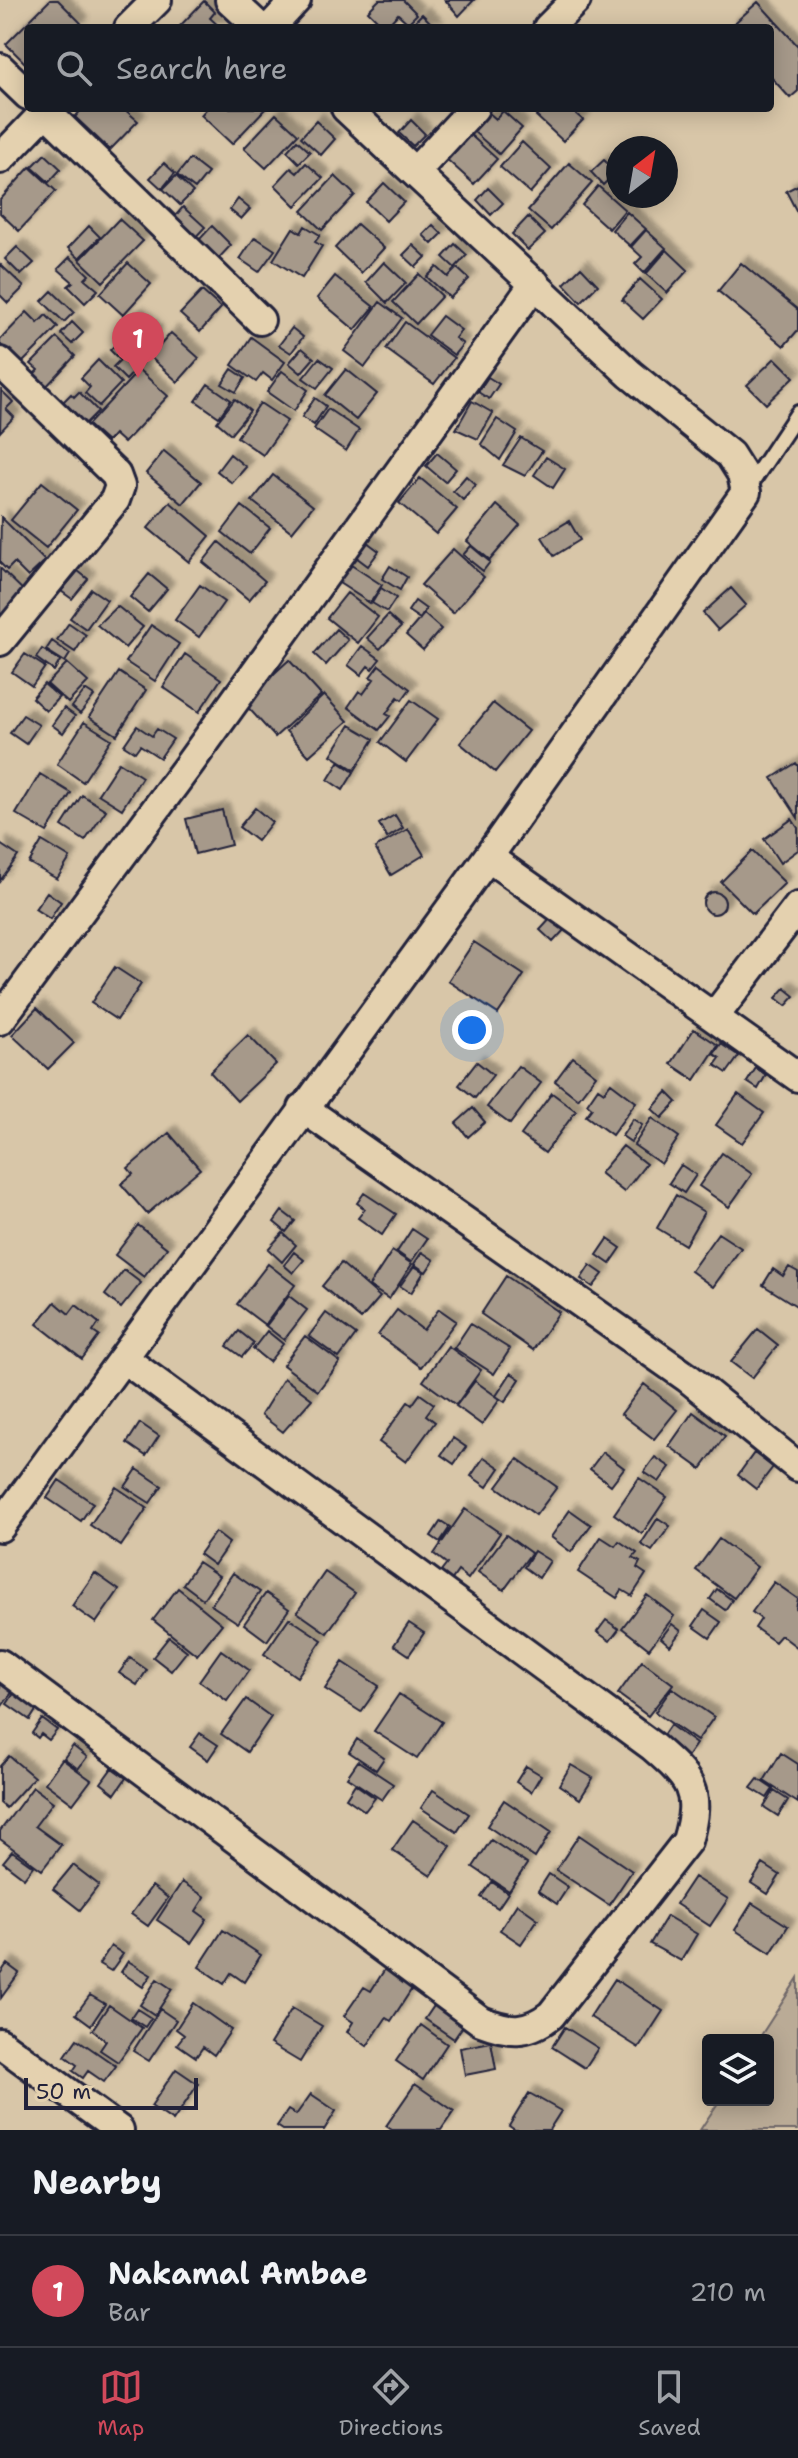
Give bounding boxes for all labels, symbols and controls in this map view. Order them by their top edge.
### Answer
search box [24,24,774,112]
icon: search [52,46,96,90]
text: Search here [116,48,287,89]
north arrow [606,136,678,208]
pin: 1 [112,312,164,378]
your location [452,1010,492,1050]
map controls [702,2034,774,2106]
button: layers [702,2034,774,2106]
scale bar [24,2074,198,2110]
text: 50 m [36,2077,91,2106]
text: Nearby [32,2159,162,2205]
text: Nakamal Ambae [108,2253,368,2294]
text: 1 [52,2274,64,2309]
text: 210 m [689,2274,766,2309]
text: Bar [108,2294,151,2329]
tab: Map [97,2365,144,2442]
tab: Directions [339,2365,444,2442]
tab: Saved [638,2365,701,2442]

